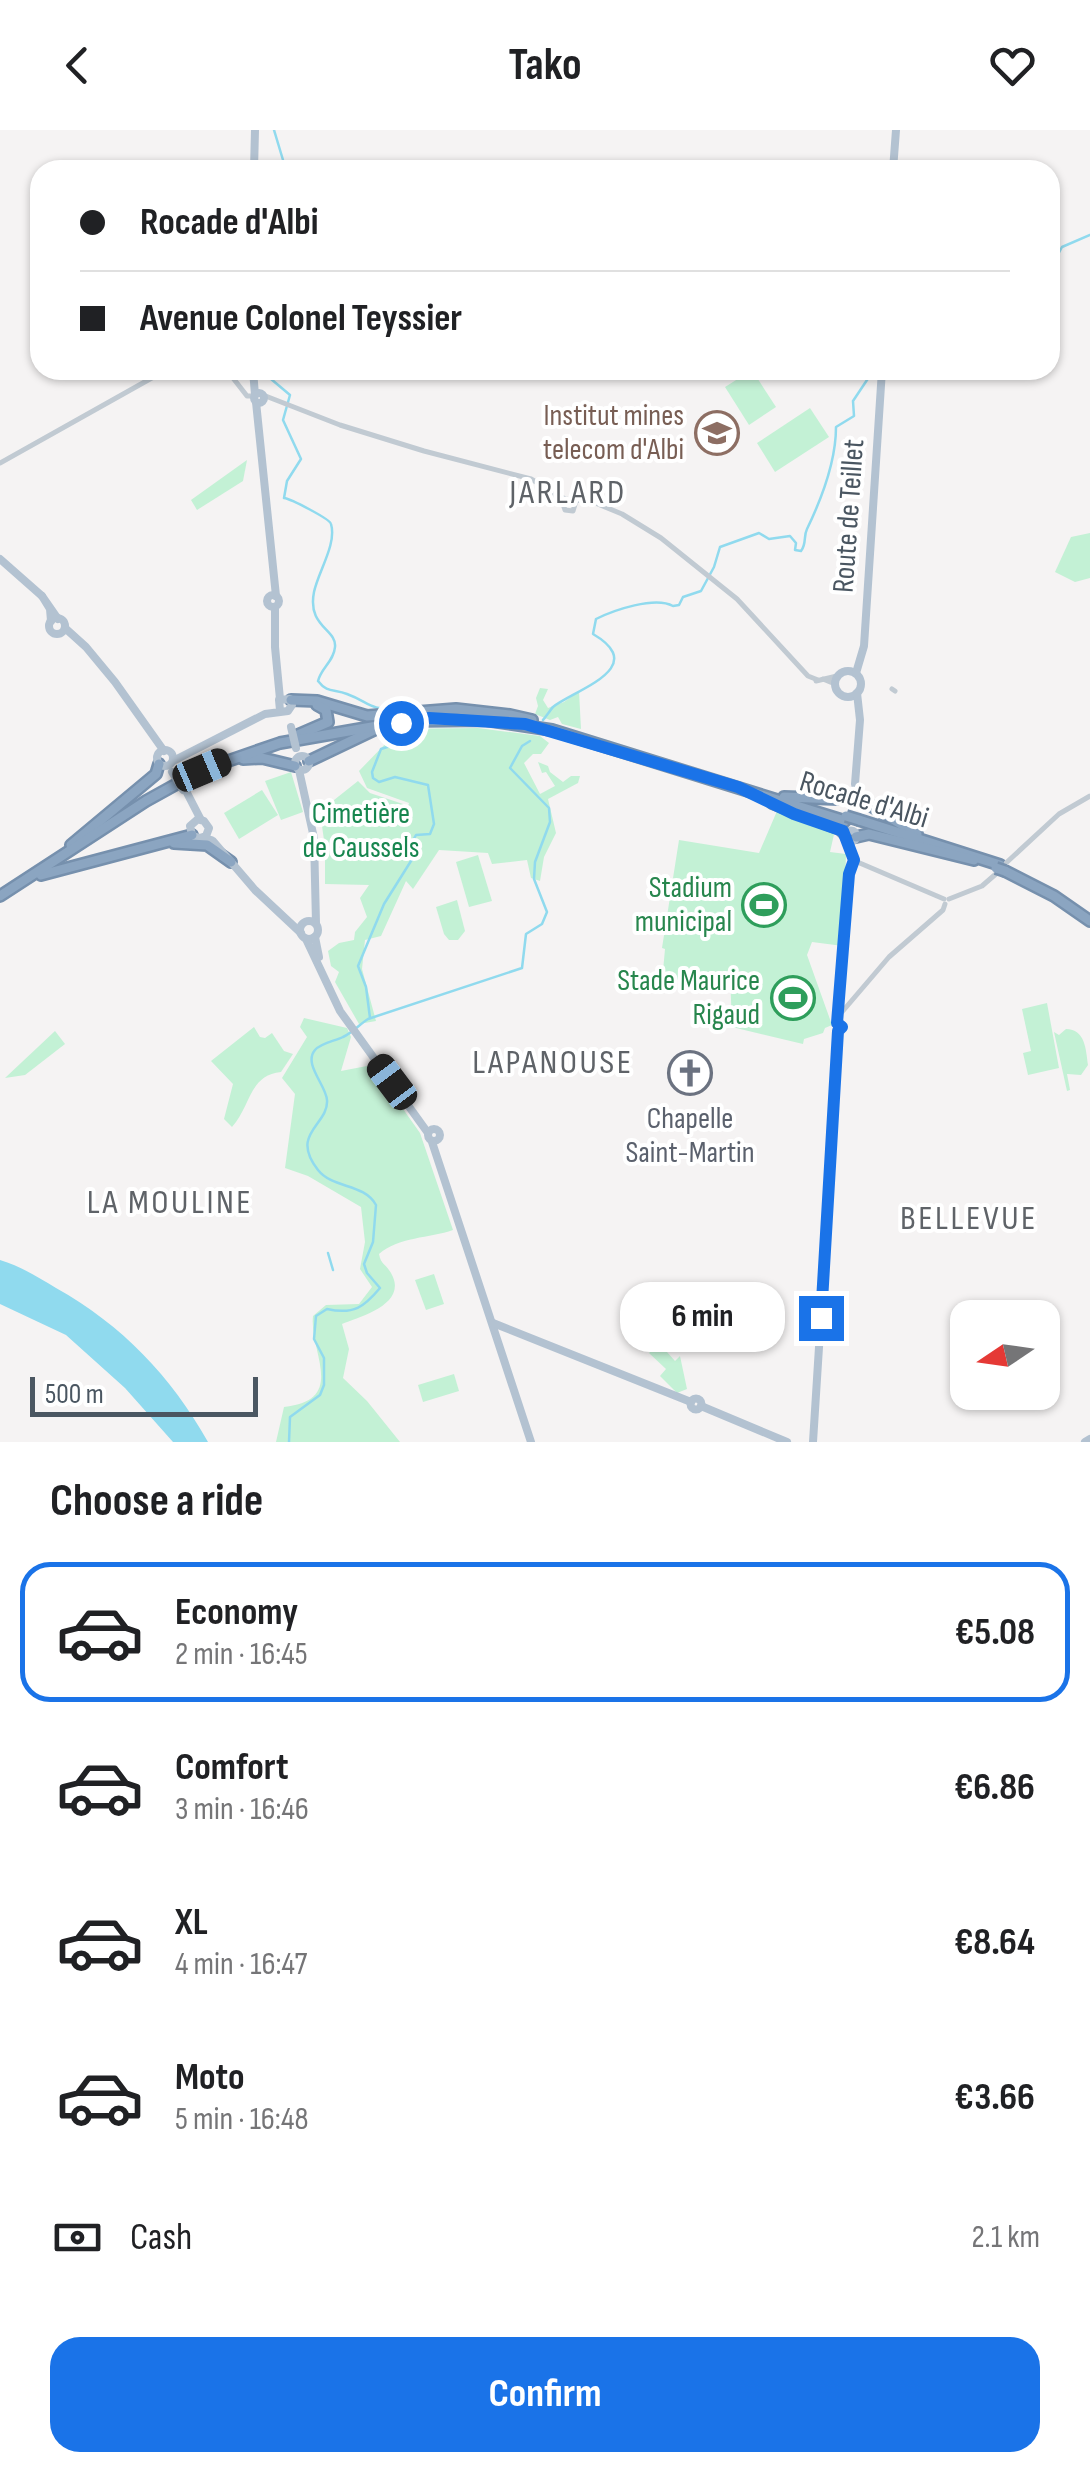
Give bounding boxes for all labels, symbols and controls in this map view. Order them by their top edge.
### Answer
icon: back [50,38,105,93]
text: Tako [508,38,582,93]
icon: heart [985,38,1040,93]
text: Rocade d'Albi [140,200,319,245]
text: Avenue Colonel Teyssier [140,296,462,341]
place label: Institut mines telecom d'Albi [543,398,684,468]
school or university icon: Institut mines telecom d'Albi [694,410,740,456]
street label: Route de Teillet [826,438,872,594]
district label: JARLARD [508,471,627,514]
route start [379,701,424,746]
car [169,744,235,796]
street label: Rocade d'Albi [795,763,933,837]
park label: Cimetière de Caussels [302,796,420,866]
place label: Stadium municipal [635,870,732,940]
sports icon: Stadium municipal [741,882,787,928]
place label: Stade Maurice Rigaud [617,963,760,1033]
sports icon: Stade Maurice Rigaud [770,975,816,1021]
district label: LAPANOUSE [472,1041,634,1084]
car [362,1049,422,1115]
church icon: Chapelle Saint-Martin [667,1050,713,1096]
place label: Chapelle Saint-Martin [625,1101,755,1171]
district label: LA MOULINE [87,1181,253,1224]
district label: BELLEVUE [900,1197,1038,1240]
callout: 6 min [621,1283,786,1353]
route end [799,1296,844,1341]
text: 6 min [671,1297,734,1336]
north arrow [950,1300,1060,1410]
map controls [950,1300,1060,1410]
scale bar [30,1372,258,1416]
text: 500 m [45,1378,104,1411]
text: Choose a ride [50,1474,263,1529]
icon: car [55,1587,145,1677]
text: Economy [175,1590,298,1635]
text: €5.08 [955,1610,1035,1655]
text: 2 min · 16:45 [175,1635,308,1674]
icon: car [55,1742,145,1832]
text: Comfort [175,1745,289,1790]
text: €6.86 [954,1765,1035,1810]
text: 3 min · 16:46 [175,1790,309,1829]
icon: car [55,1897,145,1987]
text: XL [175,1900,208,1945]
text: €8.64 [954,1920,1035,1965]
text: 4 min · 16:47 [175,1945,307,1984]
icon: car [55,2052,145,2142]
text: Moto [175,2055,245,2100]
text: €3.66 [954,2075,1035,2120]
text: 5 min · 16:48 [175,2100,308,2139]
icon: cash [50,2210,105,2265]
text: Cash [130,2215,192,2260]
text: 2.1 km [971,2218,1040,2257]
button: Confirm [50,2337,1040,2452]

